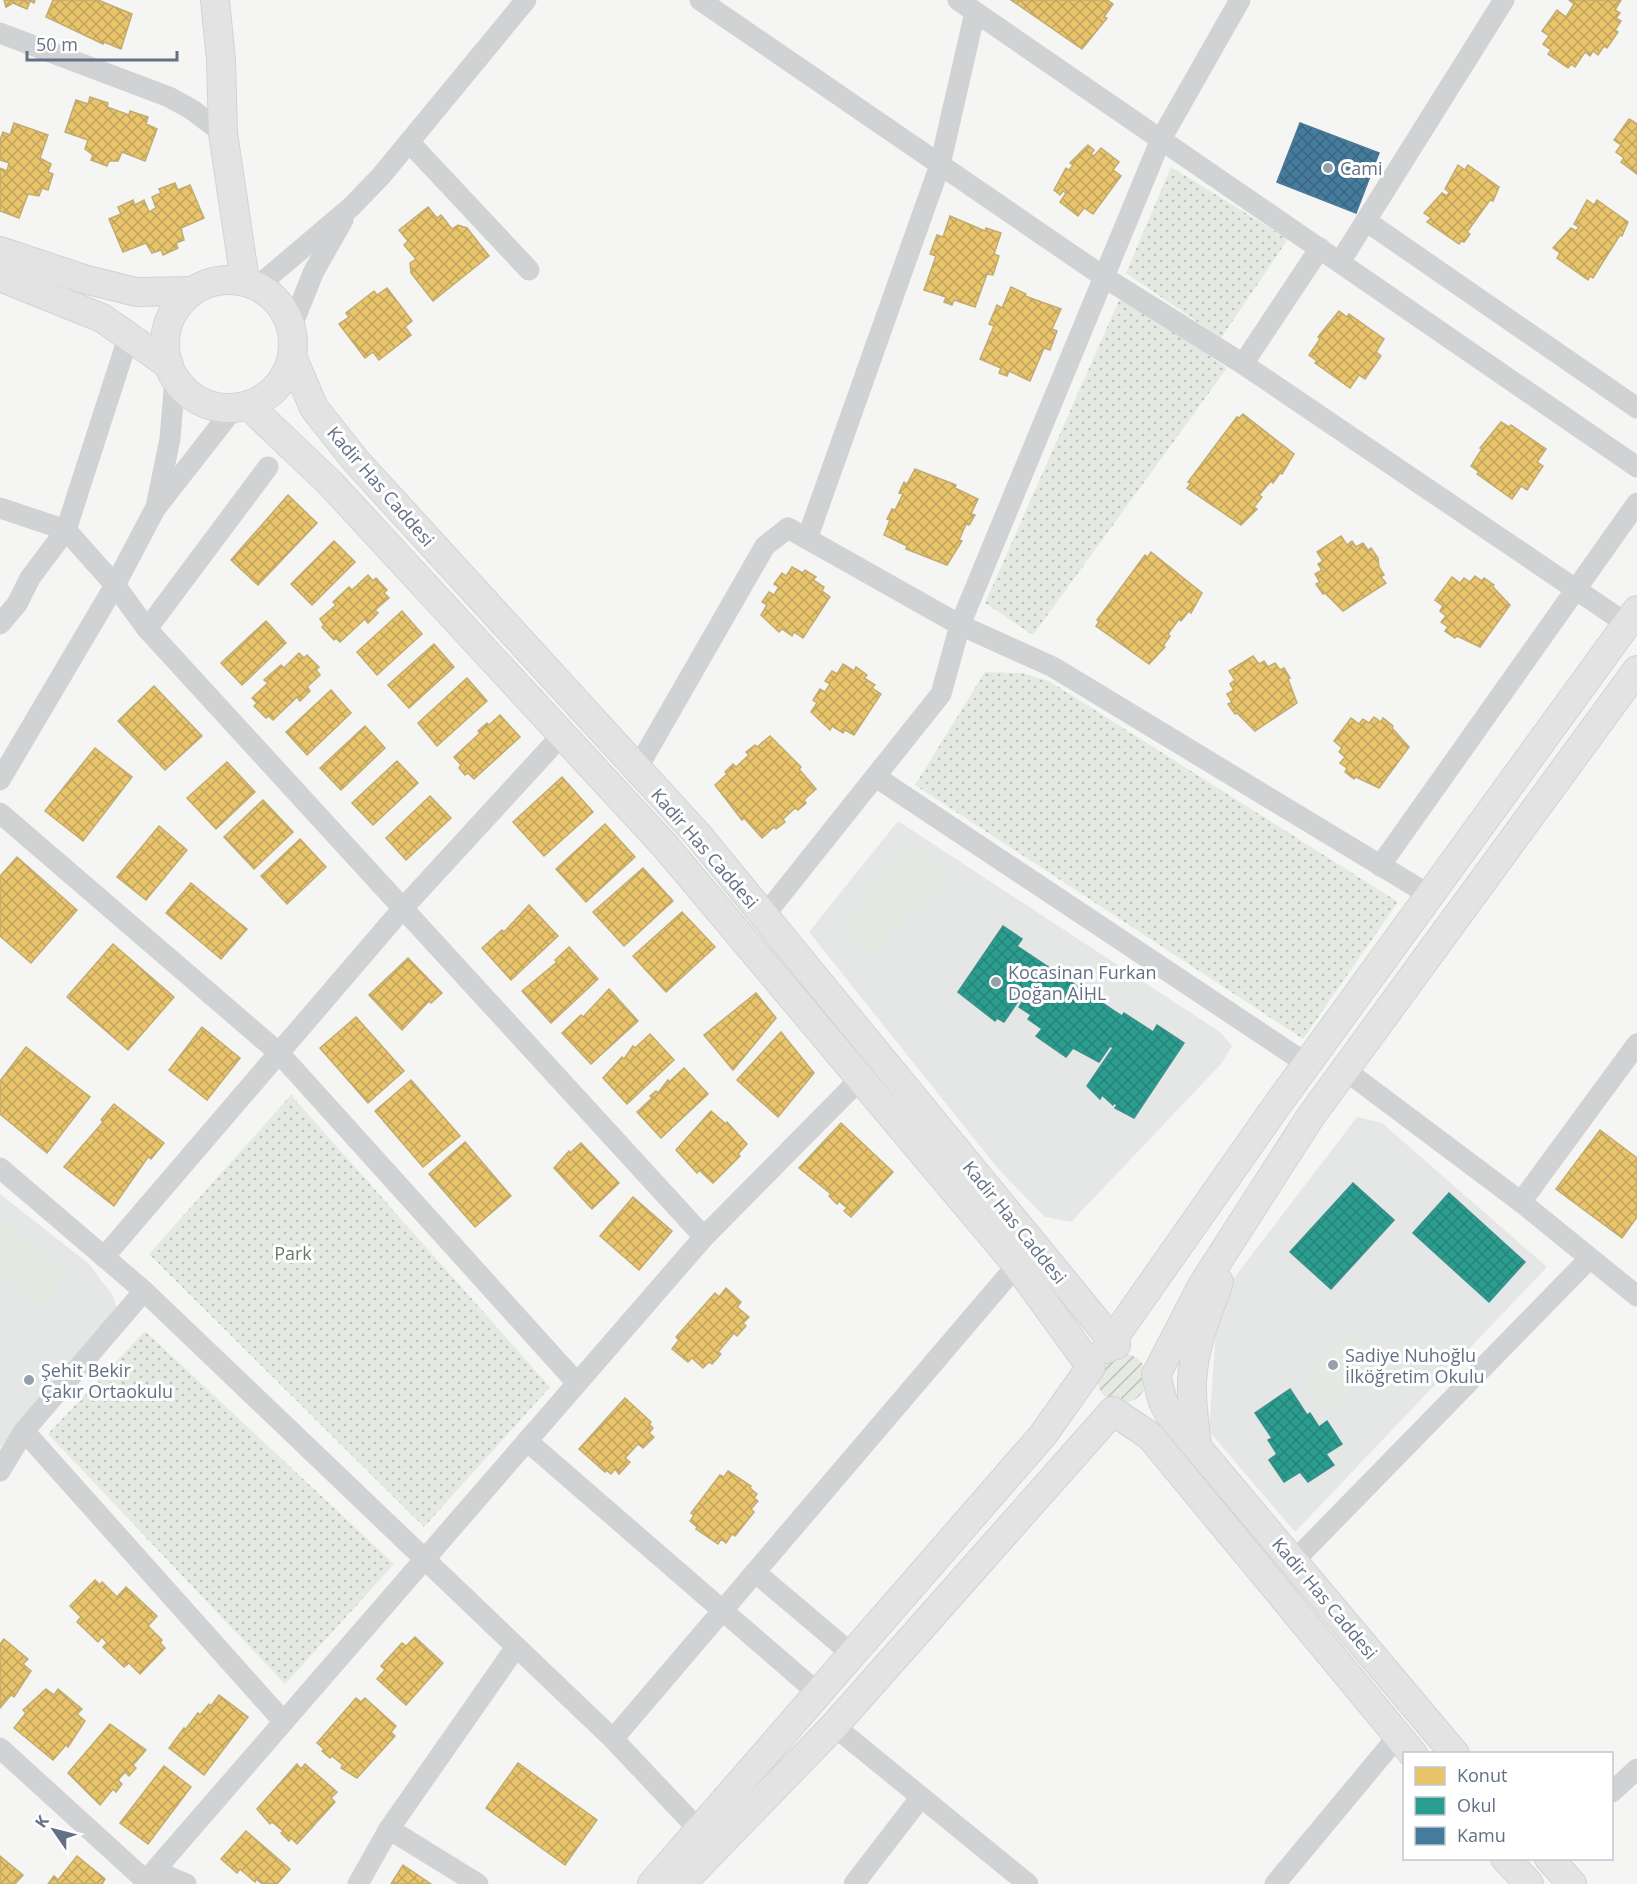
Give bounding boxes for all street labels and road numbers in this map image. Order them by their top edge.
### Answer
street label: Kadir Has Caddesi [322,421,440,551]
street label: Kadir Has Caddesi [646,783,764,913]
street label: Kadir Has Caddesi [958,1155,1072,1289]
street label: Kadir Has Caddesi [1267,1532,1383,1664]

